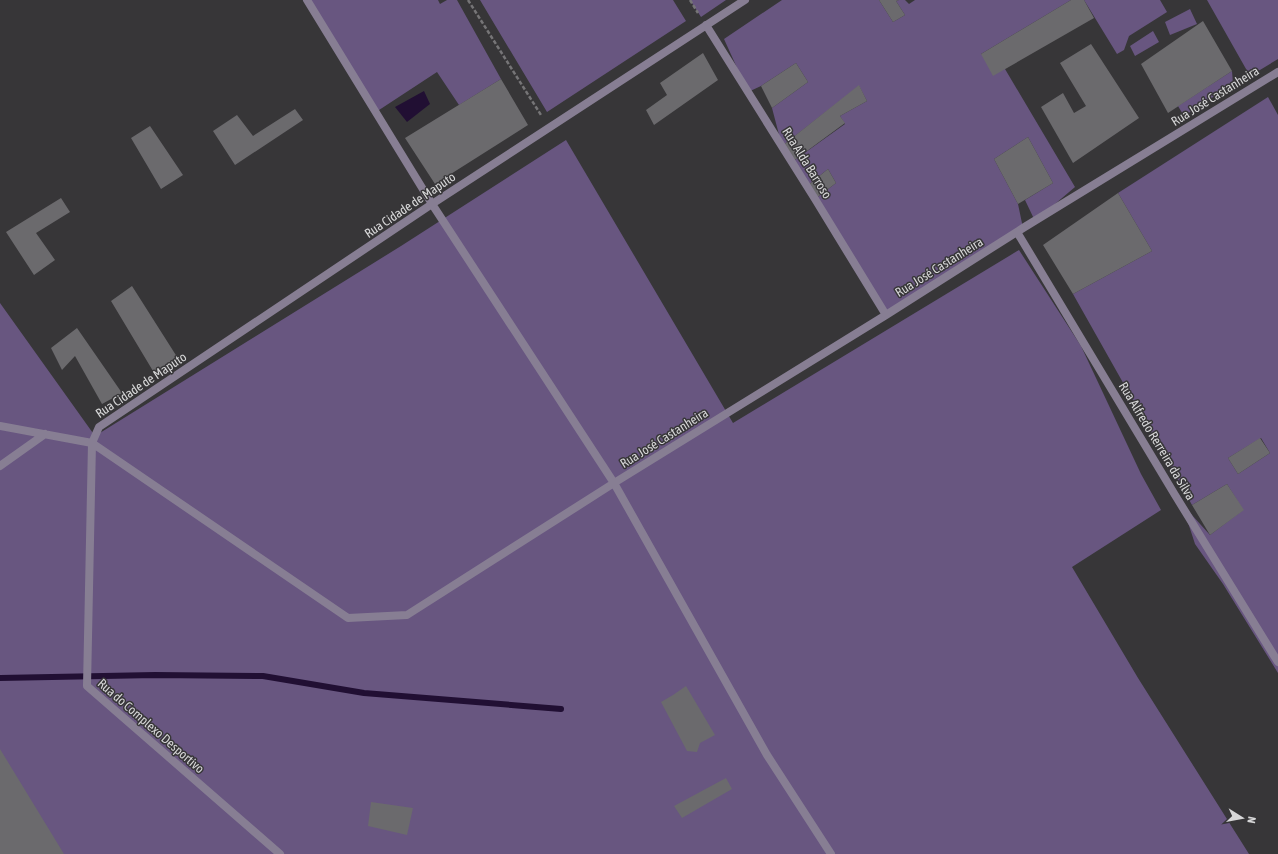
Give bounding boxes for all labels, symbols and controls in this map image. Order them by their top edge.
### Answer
street label: Rua José Castanheira [1168,63,1262,129]
street label: Rua Alda Barroso [779,125,835,201]
street label: Rua Cidade de Maputo [362,169,458,241]
street label: Rua José Castanheira [892,234,986,300]
street label: Rua Cidade de Maputo [93,349,189,421]
street label: Rua Alfredo Rerreira da Silva [1116,379,1198,503]
street label: Rua José Castanheira [617,405,711,471]
street label: Rua do Complexo Desportivo [95,676,207,776]
north arrow [1222,798,1262,838]
text: N [1245,816,1258,824]

